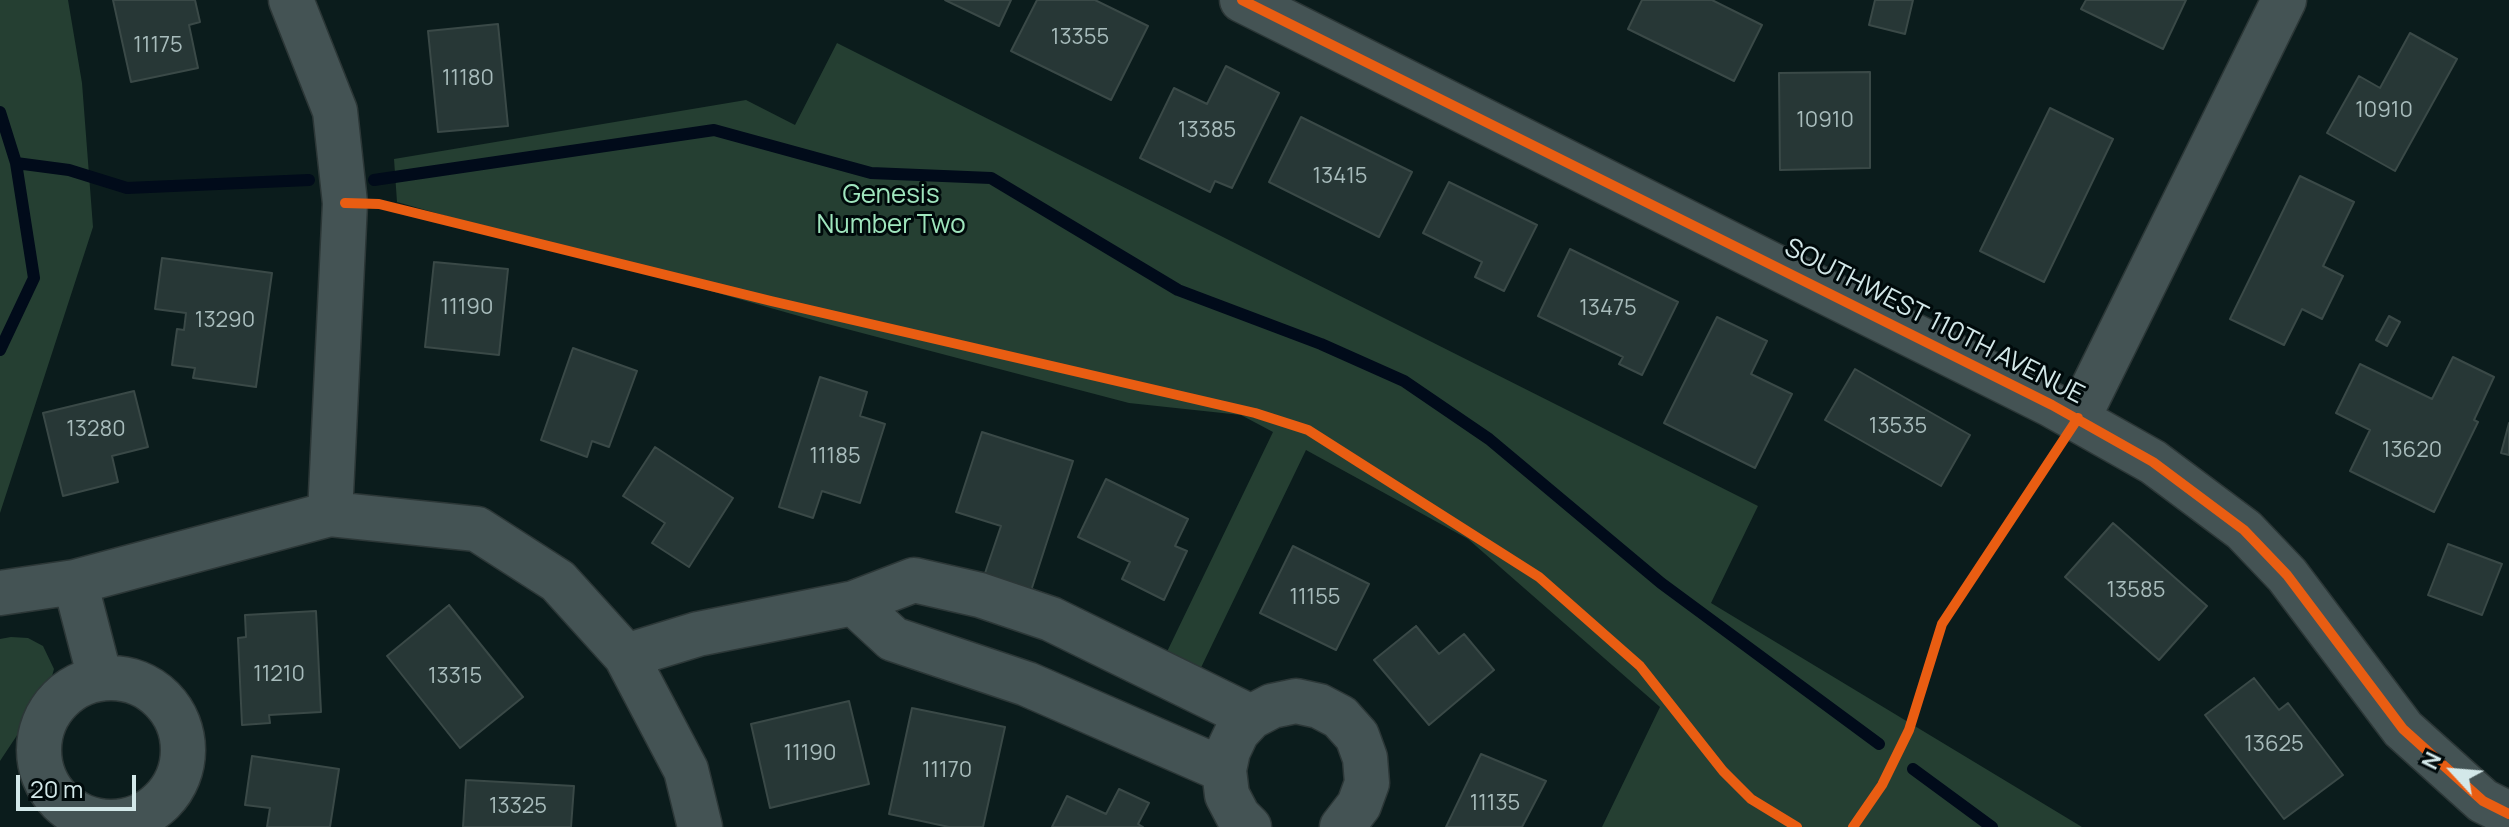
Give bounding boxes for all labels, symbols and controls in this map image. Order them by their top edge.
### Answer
house number: 13355 [1051,25,1109,51]
house number: 11175 [133,33,183,59]
house number: 11180 [442,66,494,92]
house number: 10910 [2355,98,2413,124]
house number: 10910 [1796,108,1854,134]
house number: 13385 [1178,118,1236,144]
house number: 13415 [1313,164,1367,190]
park label: Genesis Number Two [816,180,966,242]
street label: SOUTHWEST 110TH AVENUE [1779,233,2089,411]
house number: 11190 [441,295,493,321]
house number: 13475 [1579,296,1637,322]
house number: 13290 [195,308,255,334]
house number: 13535 [1869,414,1927,440]
house number: 13280 [66,417,126,443]
house number: 13620 [2382,438,2442,464]
house number: 11185 [809,444,861,470]
house number: 13585 [2107,578,2165,604]
house number: 11155 [1289,585,1341,611]
house number: 11210 [253,662,305,688]
house number: 13315 [428,664,482,690]
north arrow [2413,731,2493,811]
house number: 13625 [2244,732,2304,758]
house number: 11190 [784,741,836,767]
text: N [2414,747,2448,774]
house number: 11170 [922,758,972,784]
scale bar [20,759,140,809]
text: 20 m [30,772,83,805]
house number: 11135 [1470,791,1520,817]
house number: 13325 [489,794,547,820]

